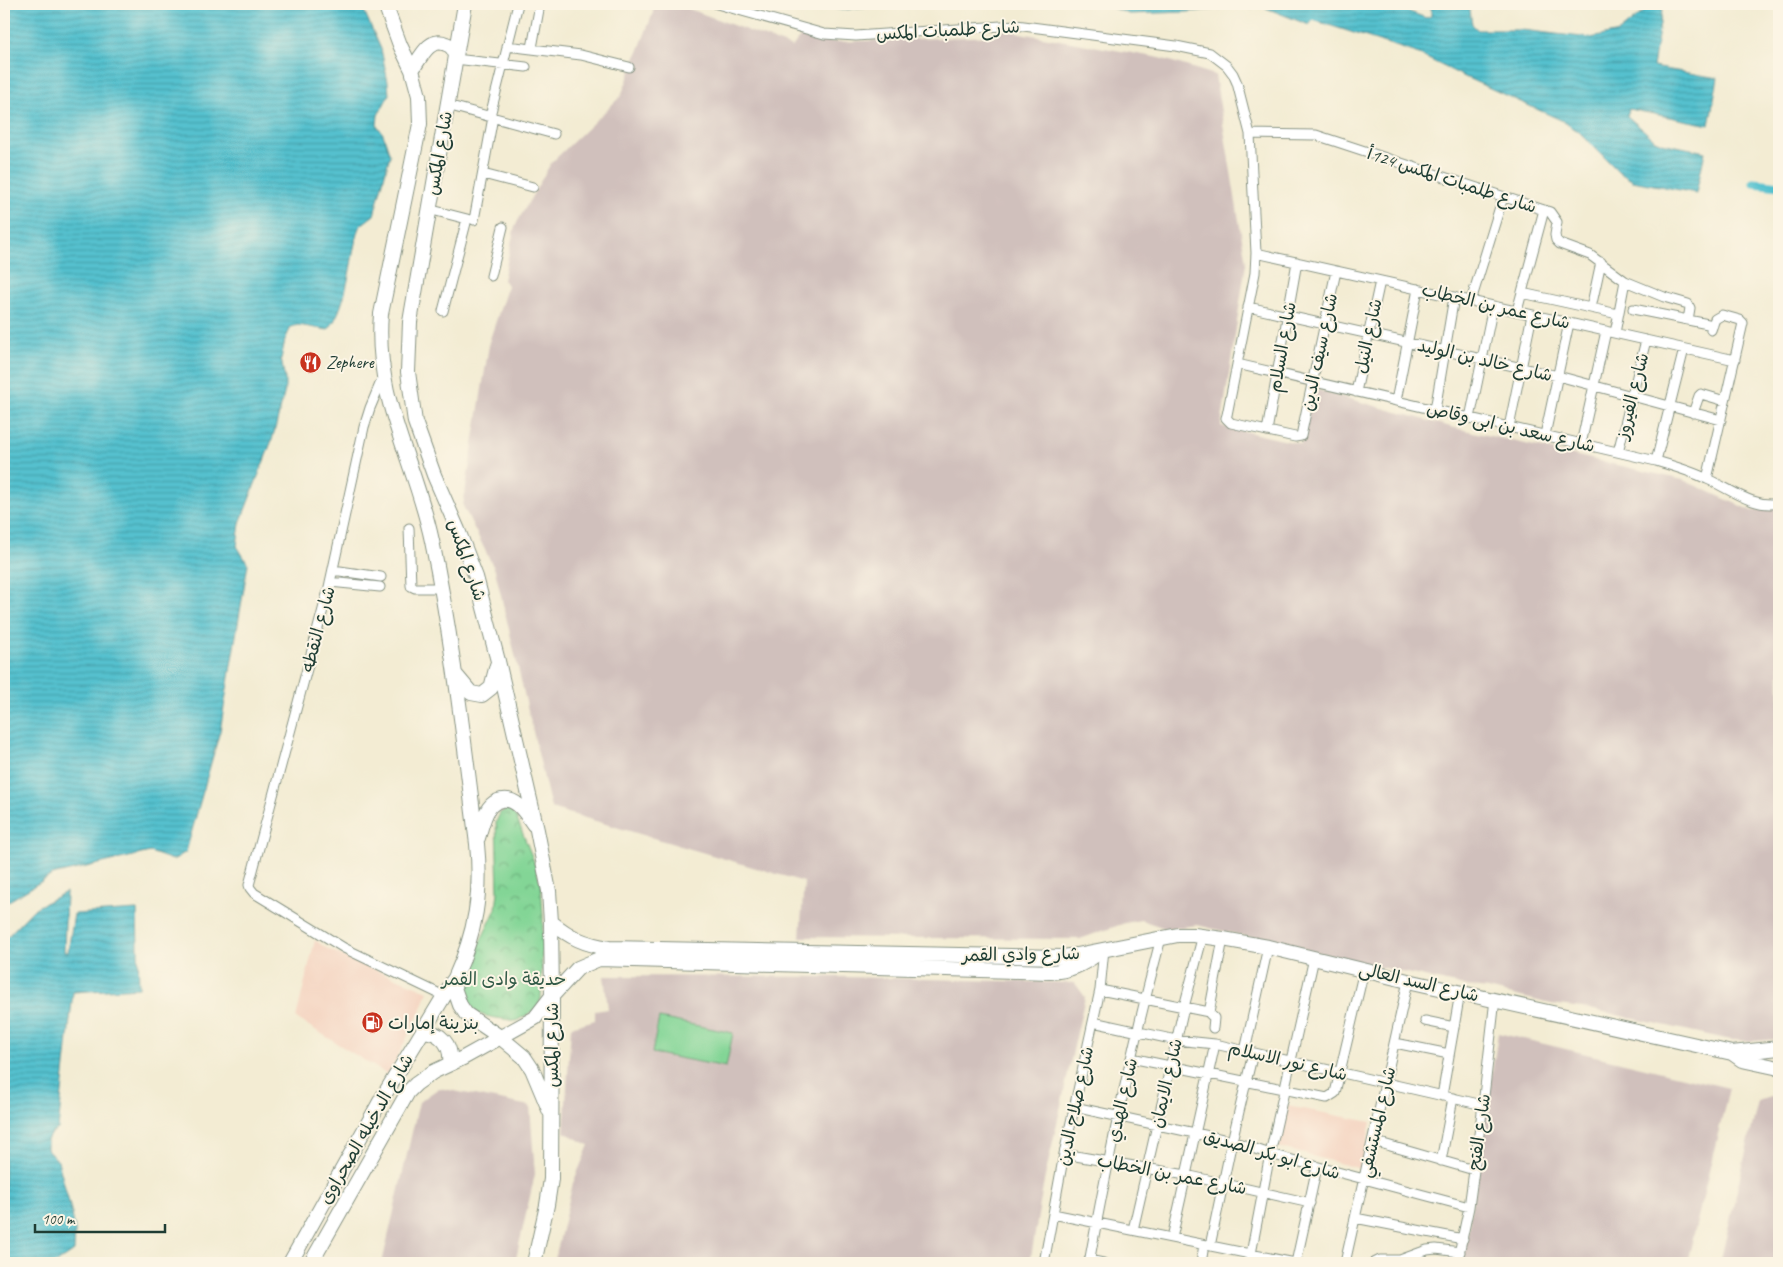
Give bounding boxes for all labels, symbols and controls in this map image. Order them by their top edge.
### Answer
street label: شارع طلمبات المكس [876,15,1020,46]
street label: شارع المكس [421,109,458,197]
street label: شارع طلمبات المكس 124أ [1364,142,1540,219]
street label: شارع عمر بن الخطاب [1419,278,1572,335]
street label: شارع سيف الدين [1296,291,1343,413]
street label: شارع النيل [1349,296,1388,376]
street label: شارع السلام [1263,300,1304,395]
street label: شارع خالد بن الوليد [1415,334,1555,387]
restaurant icon: Zephere [298,350,322,374]
street label: شارع الفيروز [1610,350,1654,444]
place label: Zephere [326,351,375,373]
street label: شارع سعد بن ابى وقاص [1425,397,1597,458]
street label: شارع المكس [442,516,491,604]
street label: شارع النقطه [296,584,341,675]
street label: شارع وادي القمر [960,942,1080,968]
street label: شارع السد العالى [1357,958,1481,1007]
park label: حديقة وادى القمر [440,968,566,990]
street label: شارع المكس [541,1002,564,1088]
fuel station icon: بنزينة إمارات [360,1011,384,1035]
place label: بنزينة إمارات [388,1012,479,1034]
street label: شارع الايمان [1145,1036,1188,1130]
street label: شارع نور الاسلام [1226,1037,1350,1088]
street label: شارع صلاح الدين [1052,1044,1099,1168]
street label: شارع الدخيله الصحراوى [314,1050,419,1209]
street label: شارع الهدي [1102,1056,1144,1145]
street label: شارع المستشفي [1354,1064,1405,1181]
street label: شارع الفتح [1463,1092,1496,1172]
street label: شارع ابو بكر الصديق [1201,1124,1343,1185]
street label: شارع عمر بن الخطاب [1095,1149,1249,1200]
scale bar [35,1202,165,1234]
text: 100 m [42,1210,76,1229]

